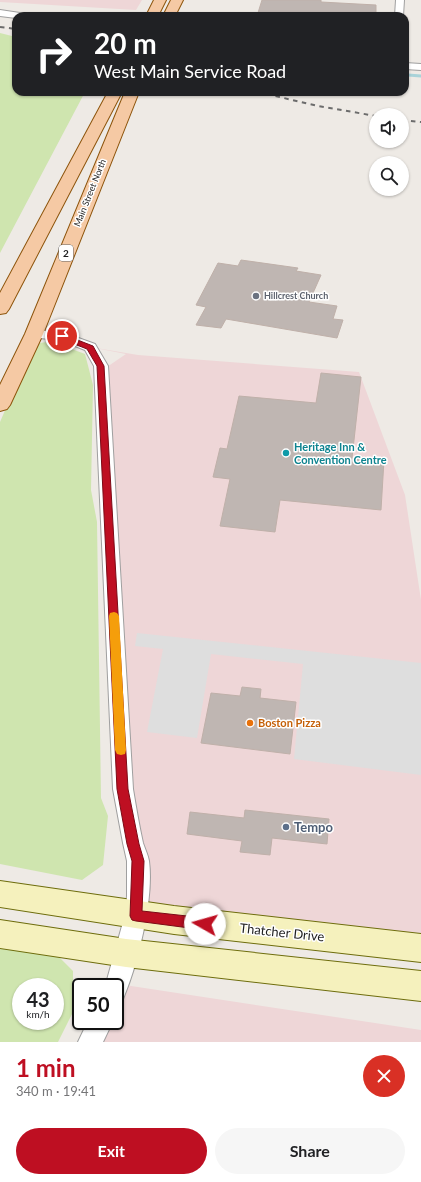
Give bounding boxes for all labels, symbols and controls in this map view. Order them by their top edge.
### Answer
text: 20 m [94,26,157,60]
icon: right [28,28,80,80]
text: West Main Service Road [94,60,286,82]
map controls [369,108,409,196]
button: sound [369,108,409,148]
button: search [369,156,409,196]
street label: Main Street North [71,158,108,228]
road number: 2 [59,245,73,261]
place label: Hillcrest Church [264,290,328,301]
marker: Hillcrest Church [251,291,261,301]
pin [45,319,79,353]
icon: arrive [51,325,73,347]
place label: Heritage Inn & Convention Centre [294,440,387,466]
marker: Heritage Inn & Convention Centre [281,448,291,458]
place label: Boston Pizza [258,716,321,729]
marker: Boston Pizza [245,718,255,728]
place label: Tempo [294,819,333,835]
marker: Tempo [281,822,291,832]
position arrow [184,903,226,945]
street label: Thatcher Drive [239,920,325,944]
speed limit sign: 50 [72,978,124,1030]
text: 43 [26,987,50,1011]
text: km/h [26,1008,50,1020]
text: 1 min [16,1053,76,1082]
button: close [363,1055,405,1097]
text: 340 m · 19:41 [16,1083,96,1099]
button: Exit [16,1128,207,1174]
button: Share [215,1128,405,1174]

